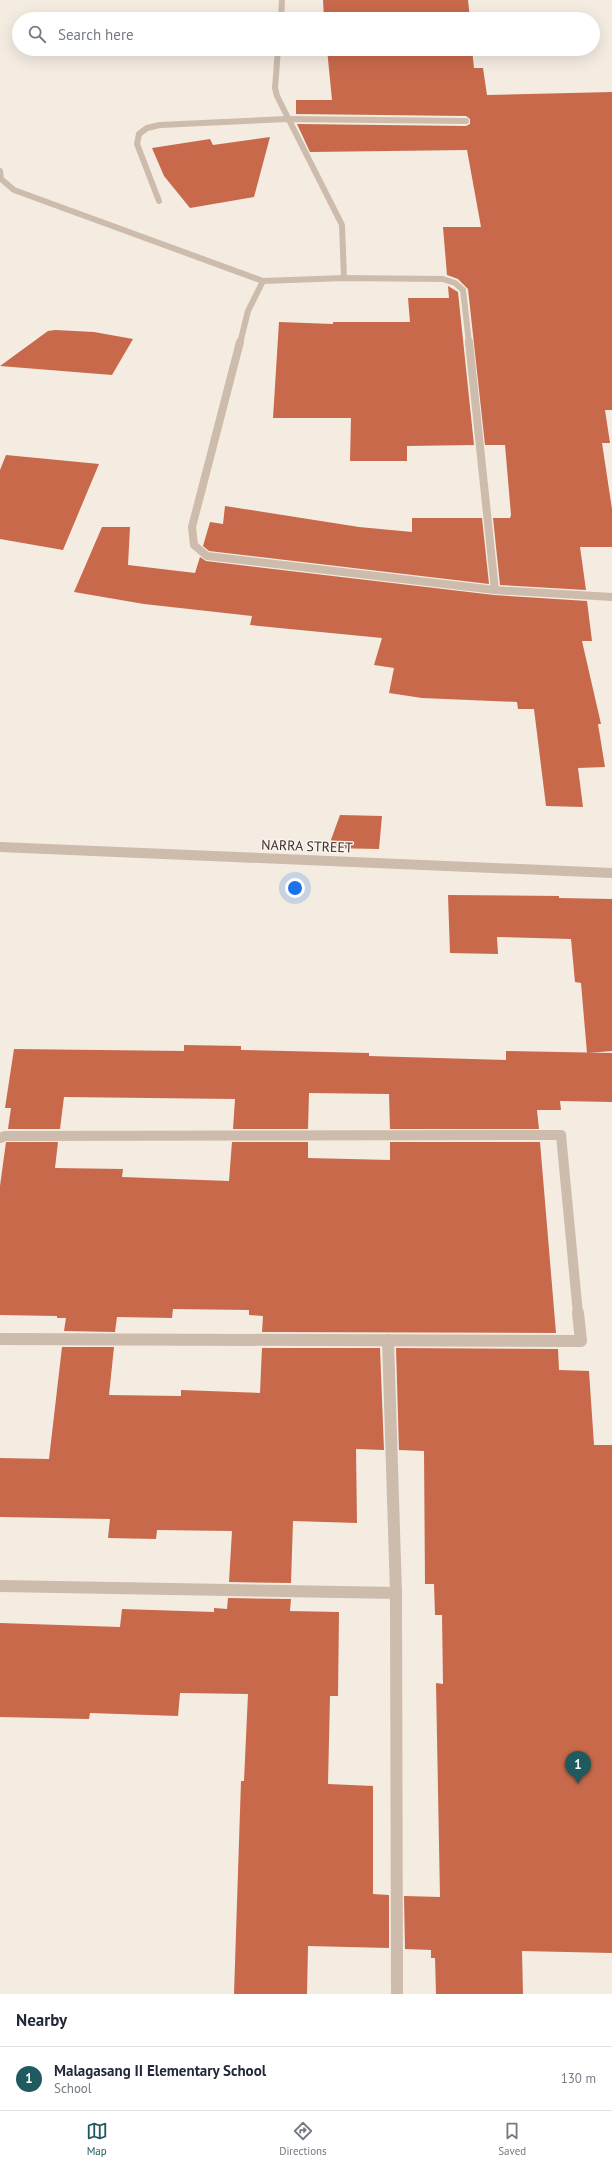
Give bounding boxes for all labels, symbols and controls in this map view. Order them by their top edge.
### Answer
search box [12,12,600,56]
icon: search [26,23,48,45]
text: Search here [58,25,134,44]
street label: NARRA STREET [261,835,353,857]
your location [285,878,305,898]
pin: 1 [565,1751,591,1784]
text: Nearby [16,2009,67,2031]
text: Malagasang II Elementary School [54,2061,266,2080]
text: 1 [25,2070,33,2087]
text: 130 m [561,2070,596,2087]
text: School [54,2080,92,2097]
tab: Map [86,2120,108,2158]
tab: Directions [279,2120,327,2158]
tab: Saved [498,2120,526,2158]

